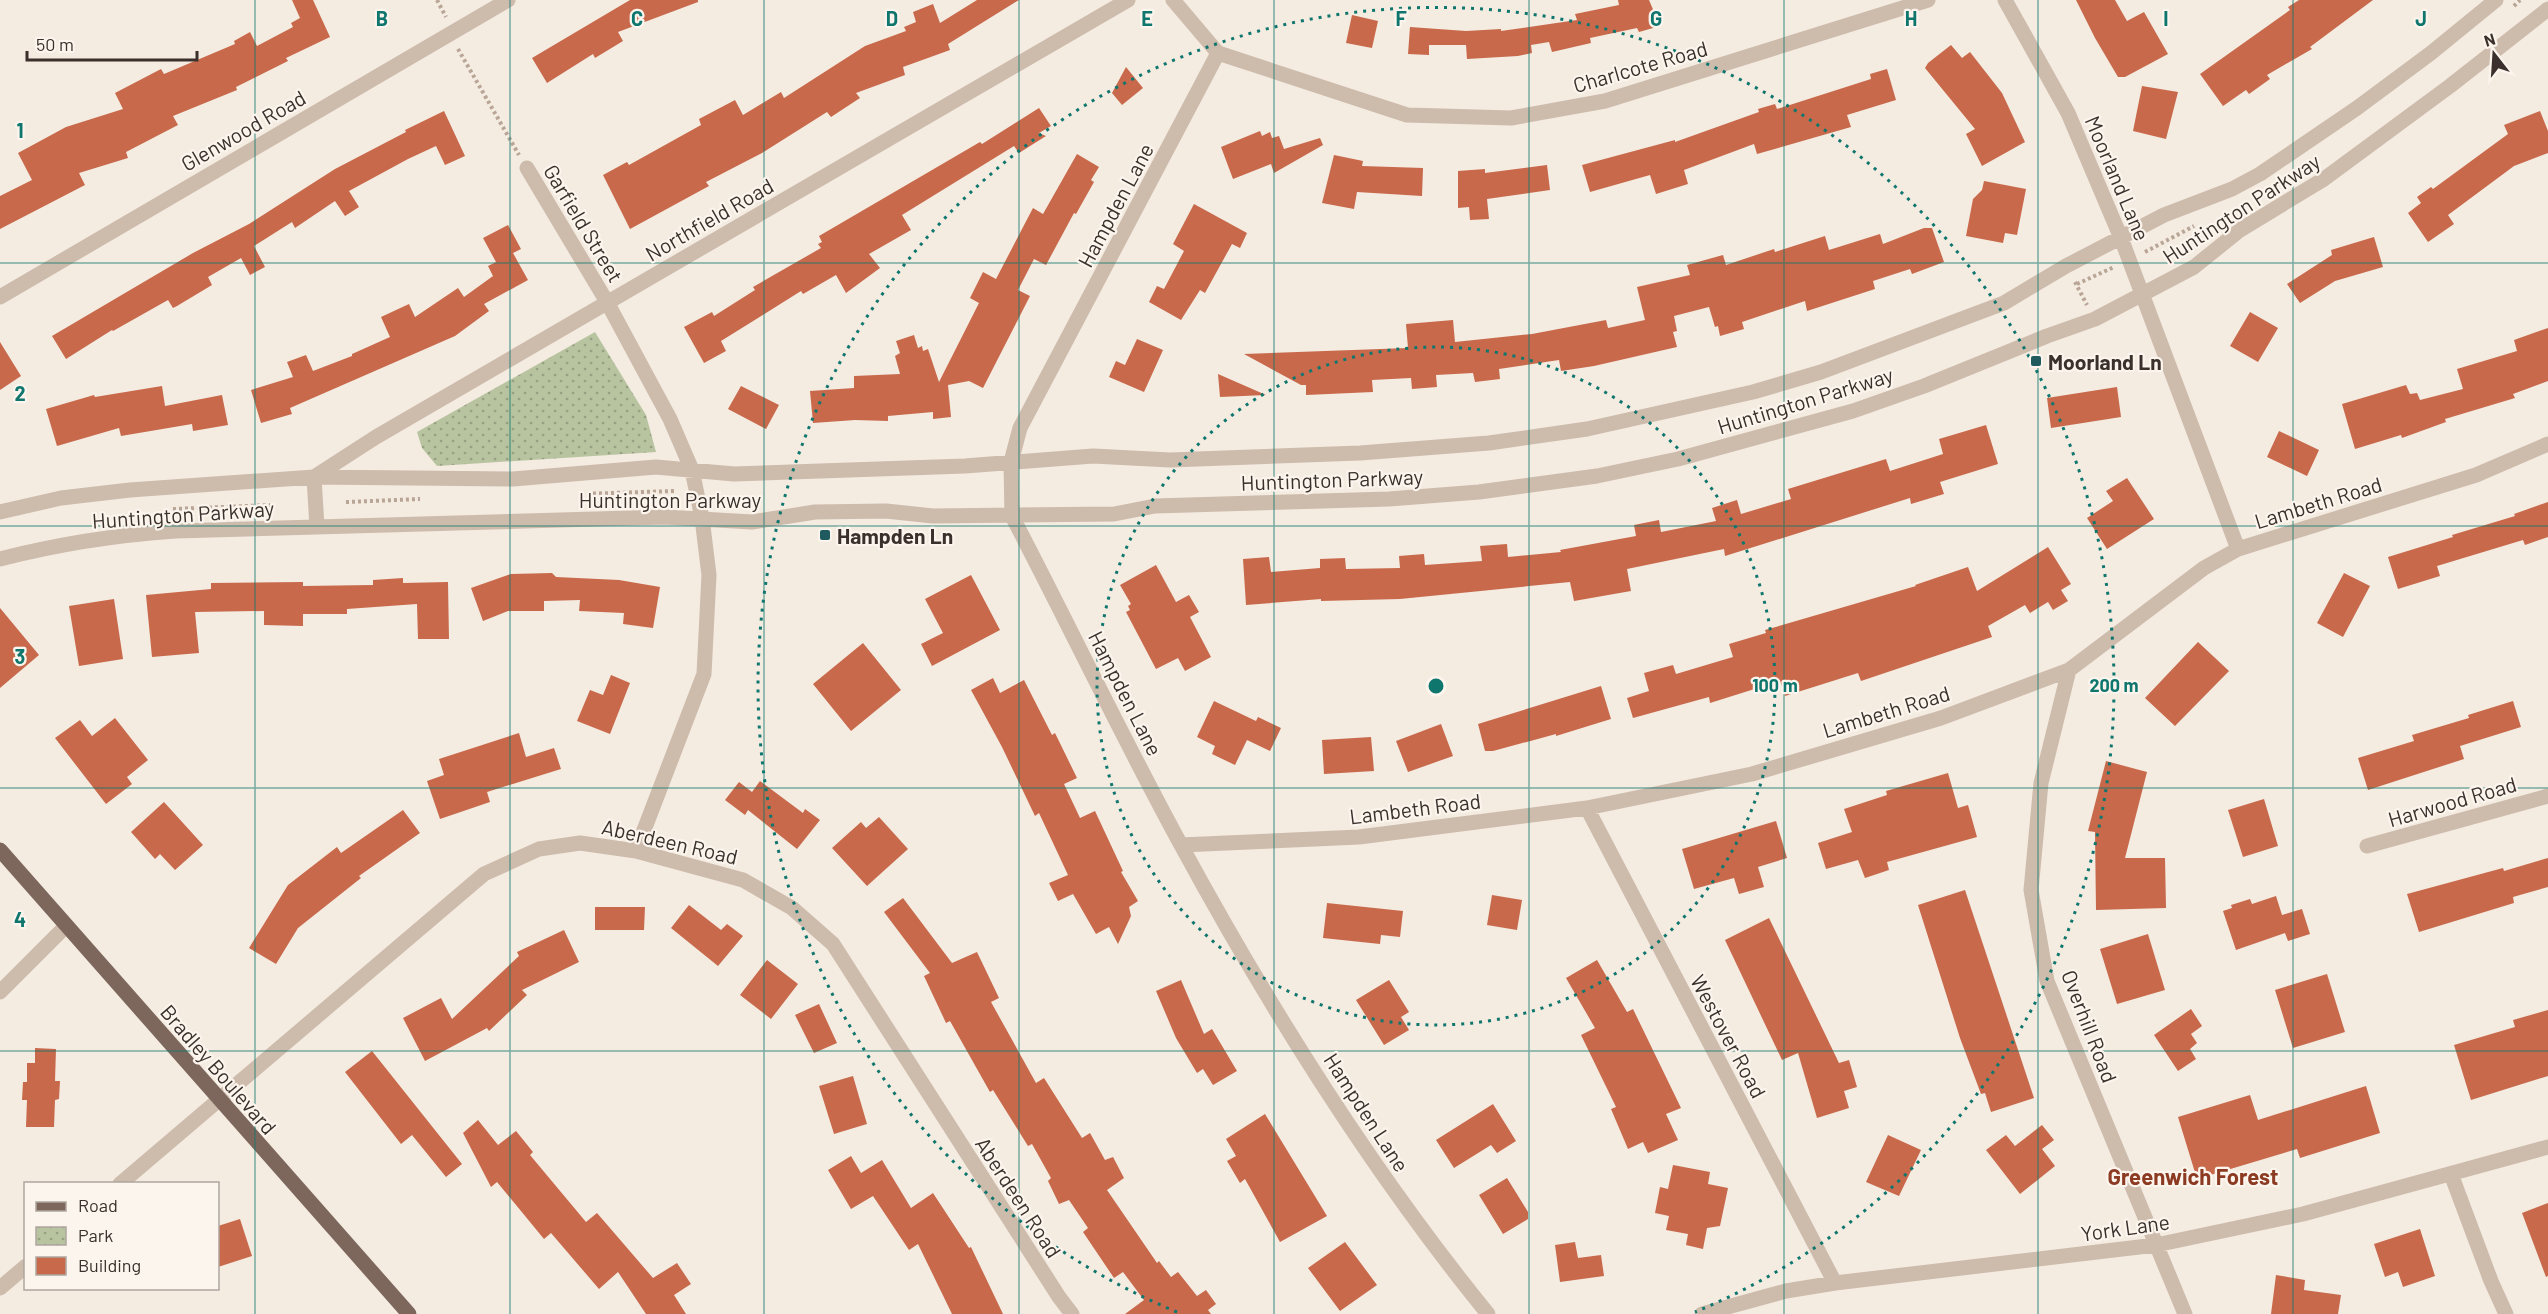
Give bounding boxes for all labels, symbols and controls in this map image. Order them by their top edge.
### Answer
text: B [376,6,388,30]
text: C [631,6,643,30]
text: D [886,6,898,30]
text: E [1141,6,1153,30]
text: F [1395,6,1407,30]
text: G [1650,6,1662,30]
text: H [1905,6,1917,30]
text: I [2163,6,2169,30]
text: J [2415,6,2427,30]
scale bar [27,24,196,62]
north arrow [2464,24,2524,84]
text: N [2482,29,2497,50]
text: 50 m [36,33,74,55]
street label: Charlcote Road [1570,35,1710,97]
street label: Glenwood Road [176,84,310,176]
street label: Moorland Lane [2081,112,2155,244]
text: 1 [16,118,24,142]
street label: Hampden Lane [1072,139,1158,271]
street label: Huntington Parkway [2158,148,2325,268]
street label: Garfield Street [539,160,629,286]
street label: Northfield Road [641,172,777,266]
place label: Moorland Ln [2048,349,2162,374]
marker: Moorland Ln [2029,354,2043,368]
street label: Huntington Parkway [1714,361,1896,439]
text: 2 [14,381,26,405]
street label: Huntington Parkway [1240,463,1424,495]
street label: Lambeth Road [2251,471,2385,533]
street label: Huntington Parkway [579,487,762,512]
street label: Huntington Parkway [91,495,275,533]
place label: Hampden Ln [837,523,953,548]
marker: Hampden Ln [818,528,832,542]
street label: Hampden Lane [1084,627,1168,759]
text: 3 [15,644,25,668]
text: 100 m [1752,674,1798,696]
text: 200 m [2089,674,2139,696]
centre of rings [1426,676,1446,696]
street label: Lambeth Road [1819,680,1953,742]
street label: Harwood Road [2385,771,2519,831]
street label: Lambeth Road [1348,788,1482,828]
street label: Aberdeen Road [600,813,740,869]
text: 4 [14,907,26,931]
street label: Overhill Road [2057,966,2123,1086]
street label: Westover Road [1686,970,1772,1102]
street label: Bradley Boulevard [156,999,282,1139]
street label: Hampden Lane [1319,1048,1415,1176]
street label: Aberdeen Road [971,1132,1067,1262]
district label: Greenwich Forest [2108,1163,2278,1189]
legend [24,1182,219,1290]
text: Road [78,1194,118,1216]
street label: York Lane [2079,1208,2171,1246]
text: Park [78,1224,113,1246]
text: Building [78,1254,141,1276]

